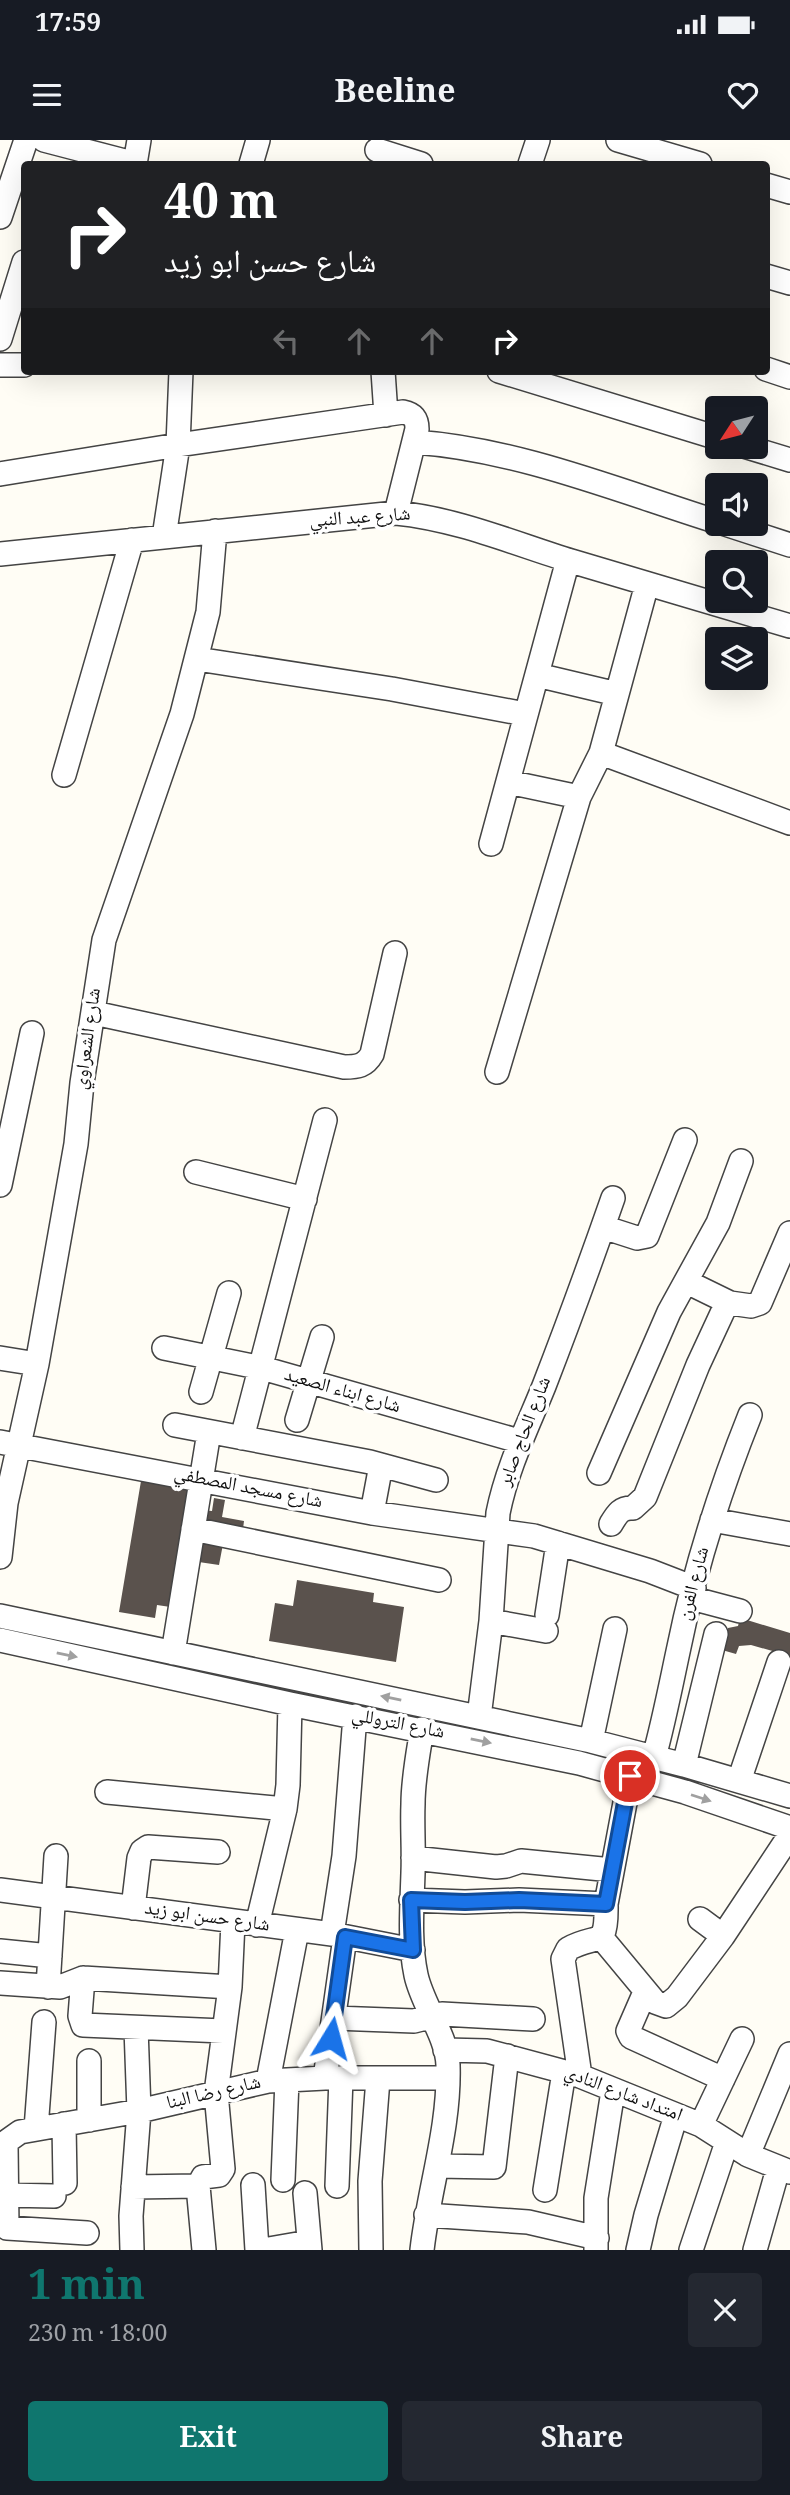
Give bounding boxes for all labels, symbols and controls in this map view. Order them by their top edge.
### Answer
text: 17:59 [35,3,101,47]
text: Beeline [335,68,455,122]
icon: menu [28,76,66,114]
icon: heart [724,76,762,114]
text: 40 m [164,166,278,249]
icon: right [49,189,140,280]
text: شارع حسن ابو زيد [164,238,376,292]
icon: left [267,322,305,360]
icon: ahead [340,322,378,360]
icon: ahead [413,322,451,360]
icon: right [486,322,524,360]
north arrow [705,396,768,458]
map controls [705,396,768,690]
button: sound [705,473,768,536]
street label: شارع عبد النبي [308,500,412,538]
button: search [705,550,768,613]
button: layers [705,627,768,690]
street label: شارع الشعراوي [66,986,112,1092]
street label: شارع ابناء الصعيد [280,1360,404,1424]
street label: شارع الحاج صابر [490,1372,562,1492]
street label: شارع مسجد المصطفي [171,1459,325,1519]
street label: شارع الفرن [670,1544,720,1624]
one-way arrow [56,1649,78,1660]
one-way arrow [380,1693,402,1704]
street label: شارع التروللي [349,1700,447,1750]
one-way arrow [470,1736,492,1747]
pin [600,1746,660,1806]
icon: arrive [611,1757,649,1795]
one-way arrow [691,1793,712,1803]
street label: شارع حسن ابو زيد [142,1893,272,1943]
position arrow [294,2001,368,2075]
street label: امتداد شارع النادي [559,2058,687,2132]
street label: شارع رضا البنا [164,2068,264,2120]
text: 1 min [28,2254,145,2326]
button: close [688,2273,762,2347]
text: 230 m · 18:00 [28,2316,167,2356]
button: Exit [28,2401,388,2481]
button: Share [402,2401,762,2481]

